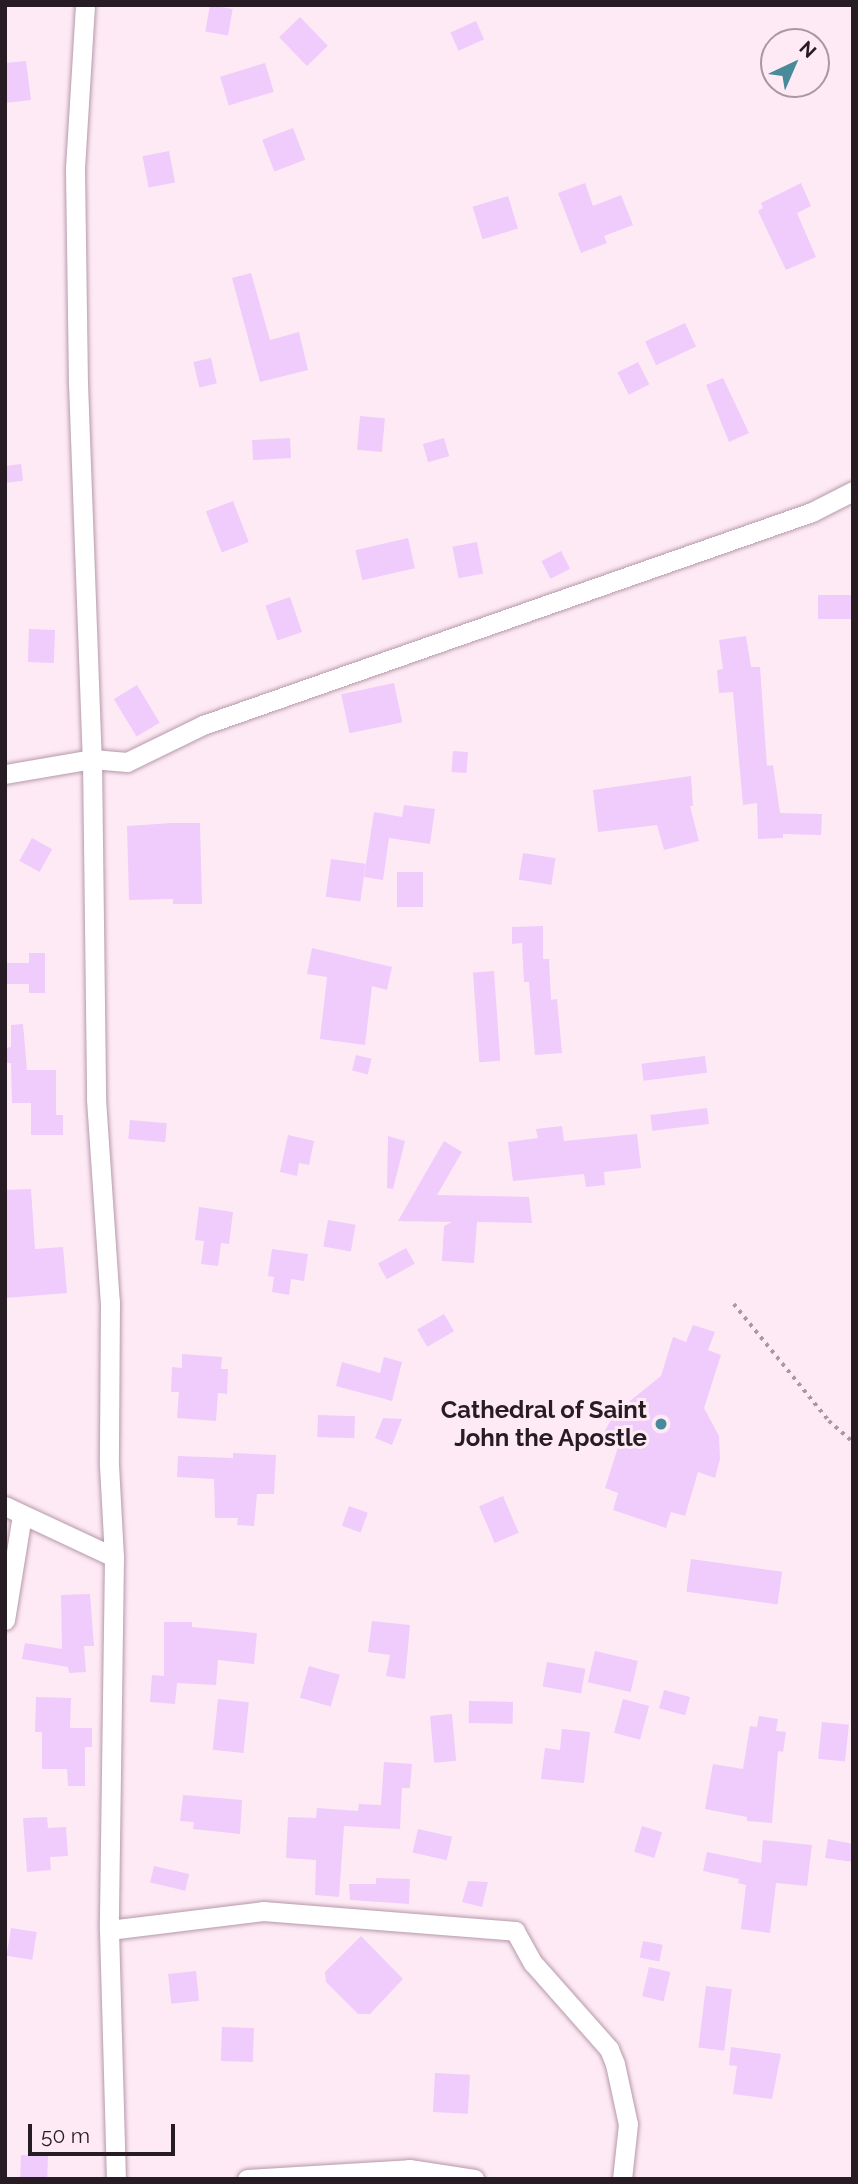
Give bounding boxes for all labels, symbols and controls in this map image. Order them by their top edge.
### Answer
north arrow [760,28,830,98]
text: N [795,36,821,62]
place label: Cathedral of Saint John the Apostle [440,1396,647,1452]
marker: Cathedral of Saint John the Apostle [653,1416,669,1432]
scale bar [32,2110,178,2154]
text: 50 m [41,2123,90,2148]

